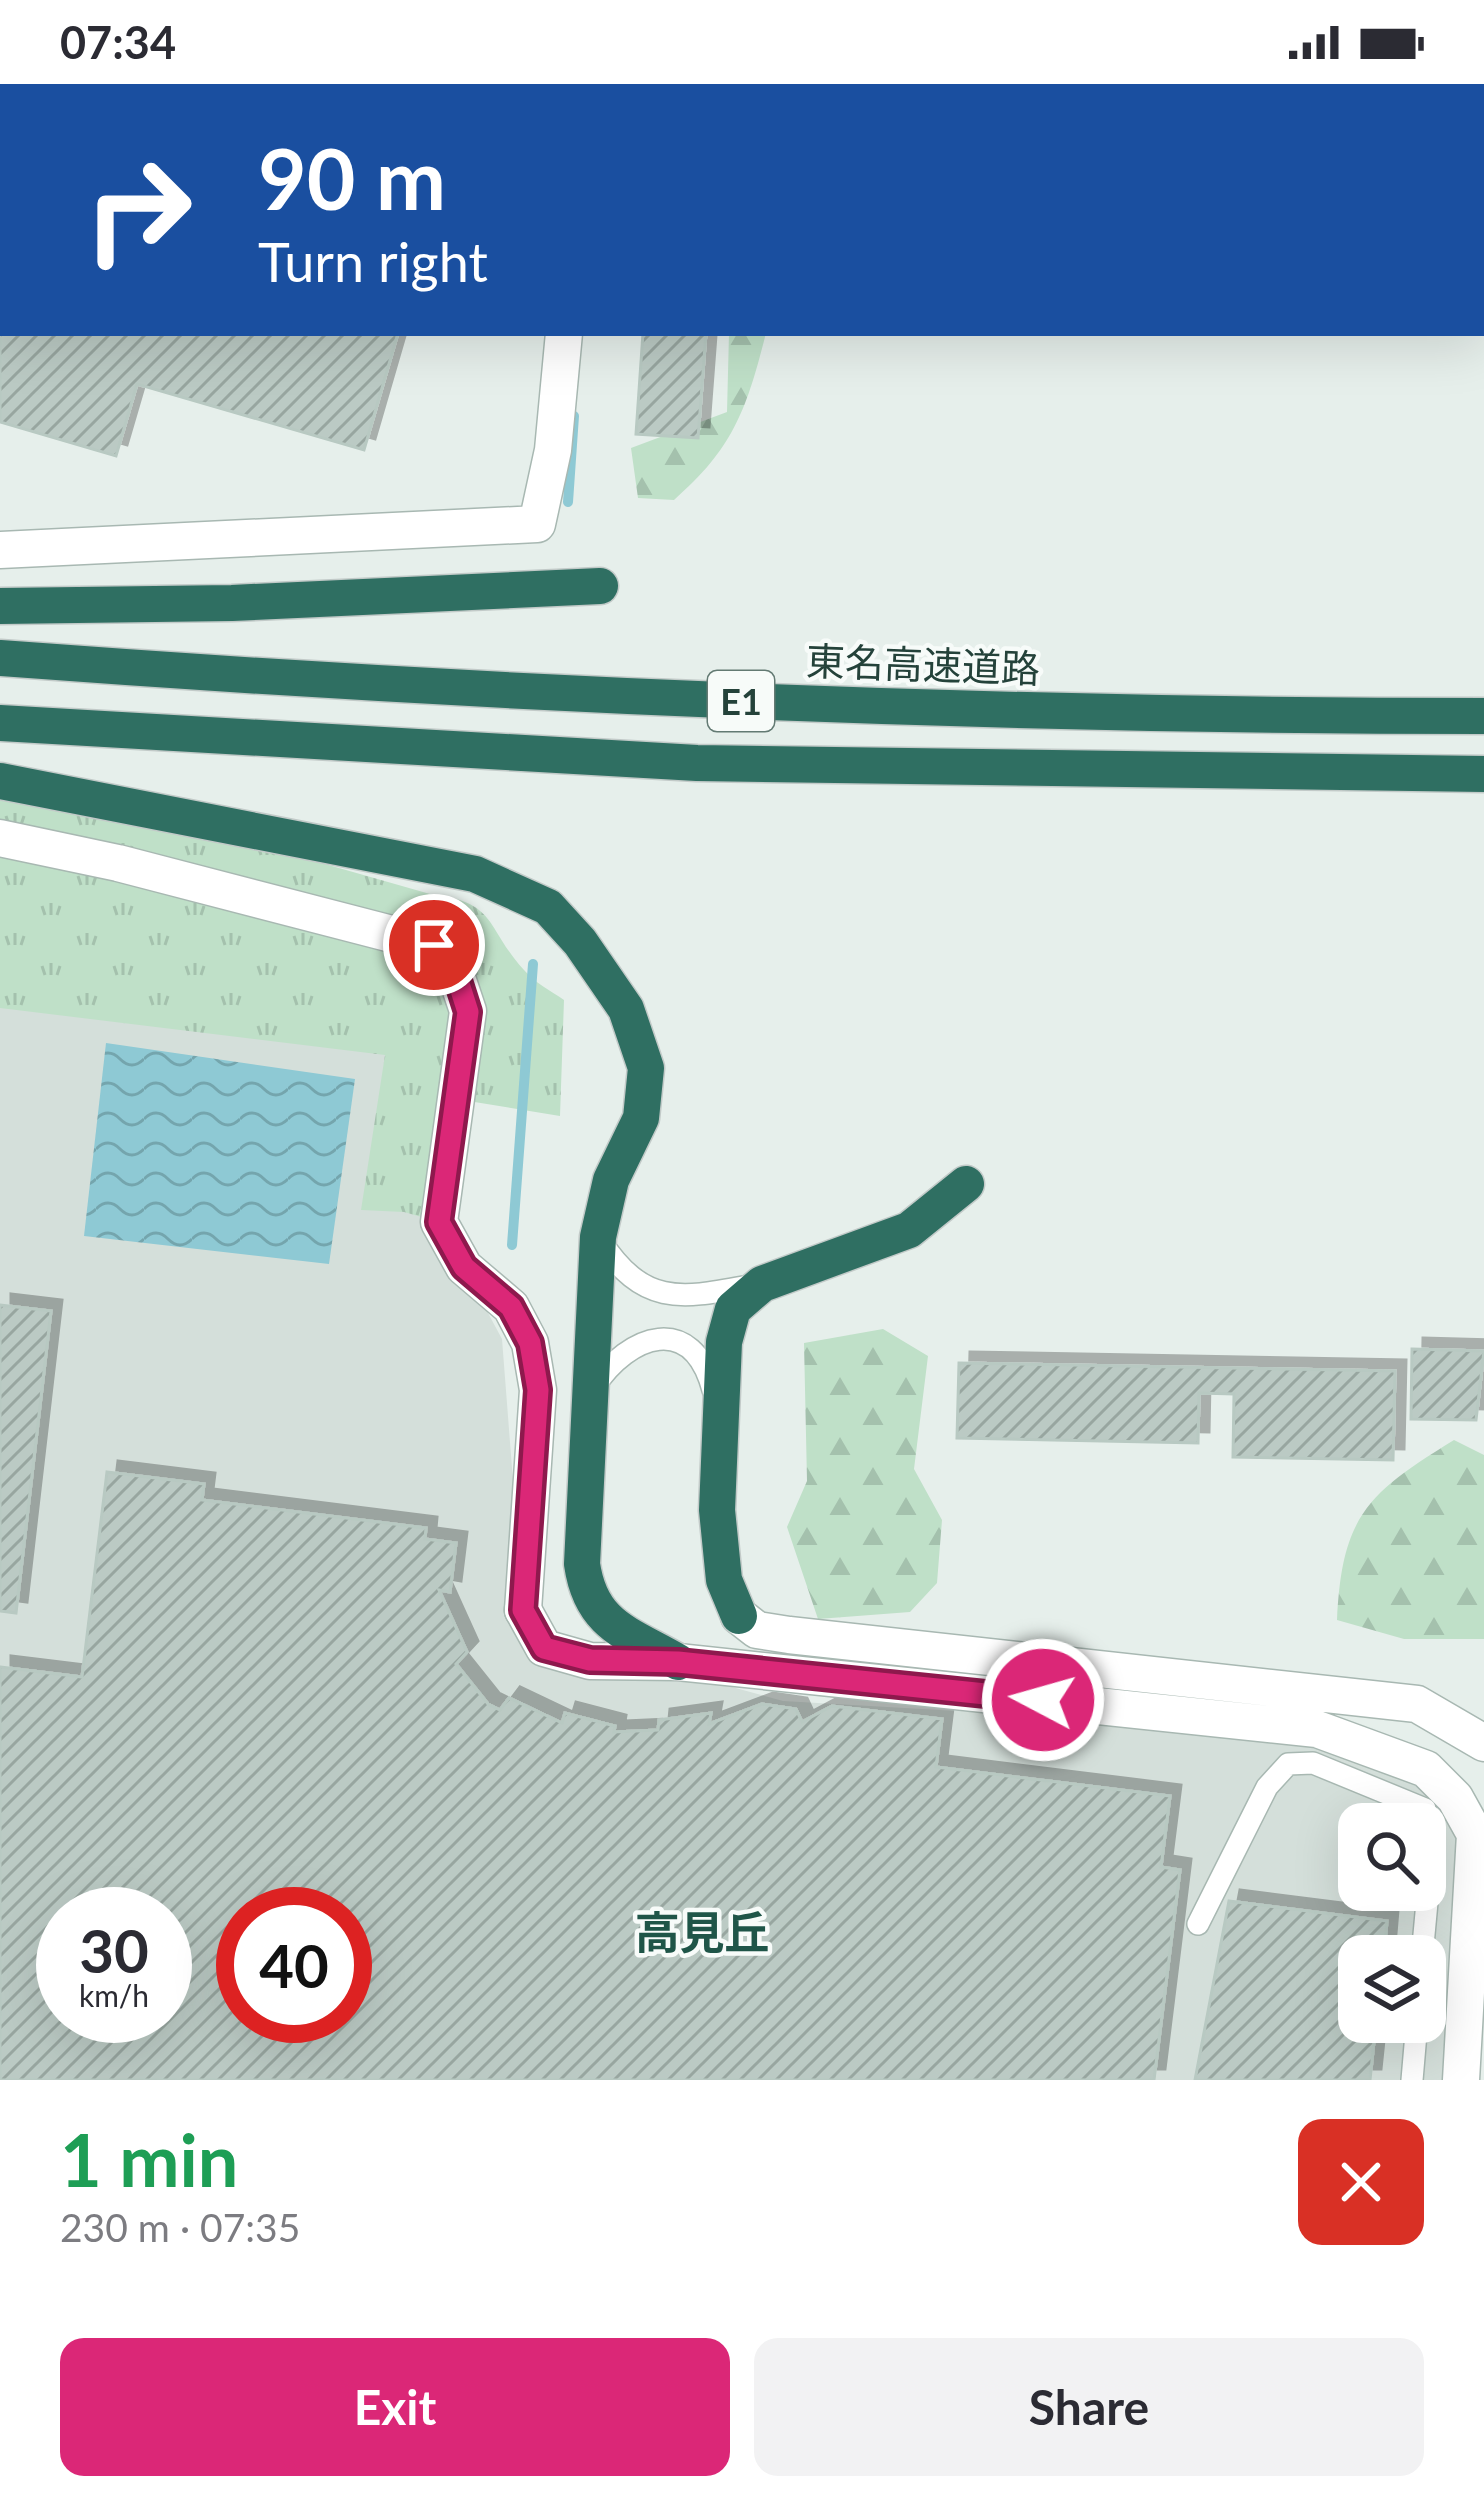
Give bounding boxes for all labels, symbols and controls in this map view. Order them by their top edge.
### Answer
text: 07:34 [60,15,176,69]
text: 90 m [258,127,446,228]
icon: right [60,132,216,288]
text: Turn right [258,229,488,294]
street label: 東名高速道路 [805,637,1041,691]
road number: E1 [708,671,774,731]
pin [383,894,485,996]
icon: arrive [401,912,467,978]
position arrow [980,1637,1106,1763]
map controls [1338,1803,1446,2043]
button: search [1338,1803,1446,1911]
speed limit sign: 40 [216,1887,372,2043]
district label: 高見丘 [634,1905,770,1959]
text: 30 [79,1914,149,1986]
button: layers [1338,1935,1446,2043]
text: km/h [79,1977,149,2013]
text: 1 min [60,2116,238,2202]
button: close [1298,2119,1424,2245]
text: 230 m · 07:35 [60,2204,300,2250]
button: Exit [60,2338,730,2476]
button: Share [754,2338,1424,2476]

